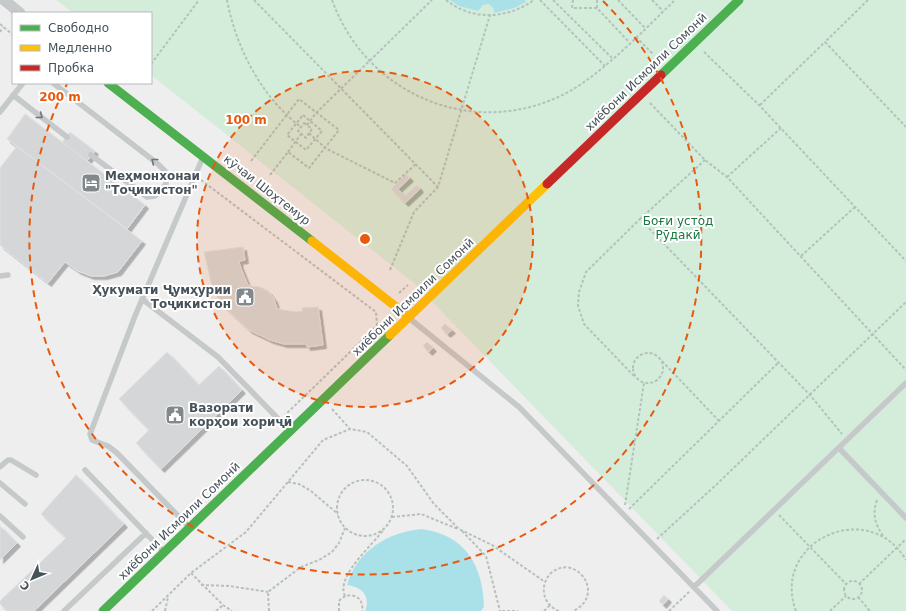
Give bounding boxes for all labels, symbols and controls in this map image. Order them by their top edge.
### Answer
street label: хиёбони Исмоили Сомонӣ [582,10,710,134]
legend [12,12,152,84]
text: Свободно [48,21,109,35]
text: Медленно [48,41,112,55]
text: Пробка [48,61,94,75]
text: 200 m [39,90,81,104]
one-way arrow [36,111,43,118]
text: 100 m [225,113,267,127]
street label: кӯчаи Шоҳтемур [221,152,313,228]
one-way arrow [152,158,159,165]
place label: Меҳмонхонаи "Тоҷикистон" [105,169,200,197]
hotel icon: Меҳмонхонаи "Тоҷикистон" [80,172,102,194]
park label: Боғи устод Рӯдакӣ [643,214,713,242]
centre of rings [358,232,372,246]
street label: хиёбони Исмоили Сомонӣ [349,235,477,359]
place label: Ҳукумати Ҷумҳурии Тоҷикистон [92,283,231,311]
public building icon: Ҳукумати Ҷумҳурии Тоҷикистон [234,286,256,308]
place label: Вазорати корҳои хориҷӣ [189,401,292,429]
public building icon: Вазорати корҳои хориҷӣ [164,404,186,426]
street label: хиёбони Исмоили Сомонӣ [115,459,243,583]
north arrow [12,559,52,599]
text: С [18,578,33,593]

